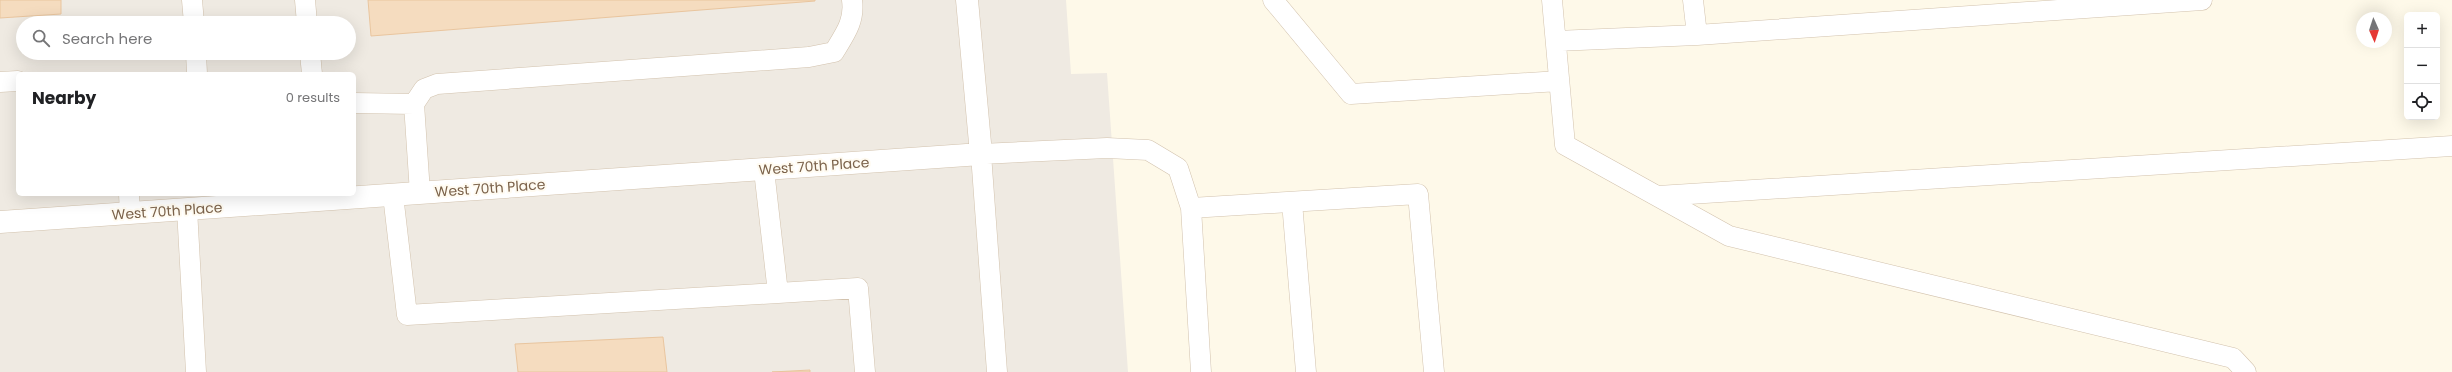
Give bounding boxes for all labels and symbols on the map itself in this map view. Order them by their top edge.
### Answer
north arrow [2356,12,2392,48]
street label: West 70th Place [758,152,870,180]
street label: West 70th Place [434,174,546,202]
street label: West 70th Place [111,197,223,225]

